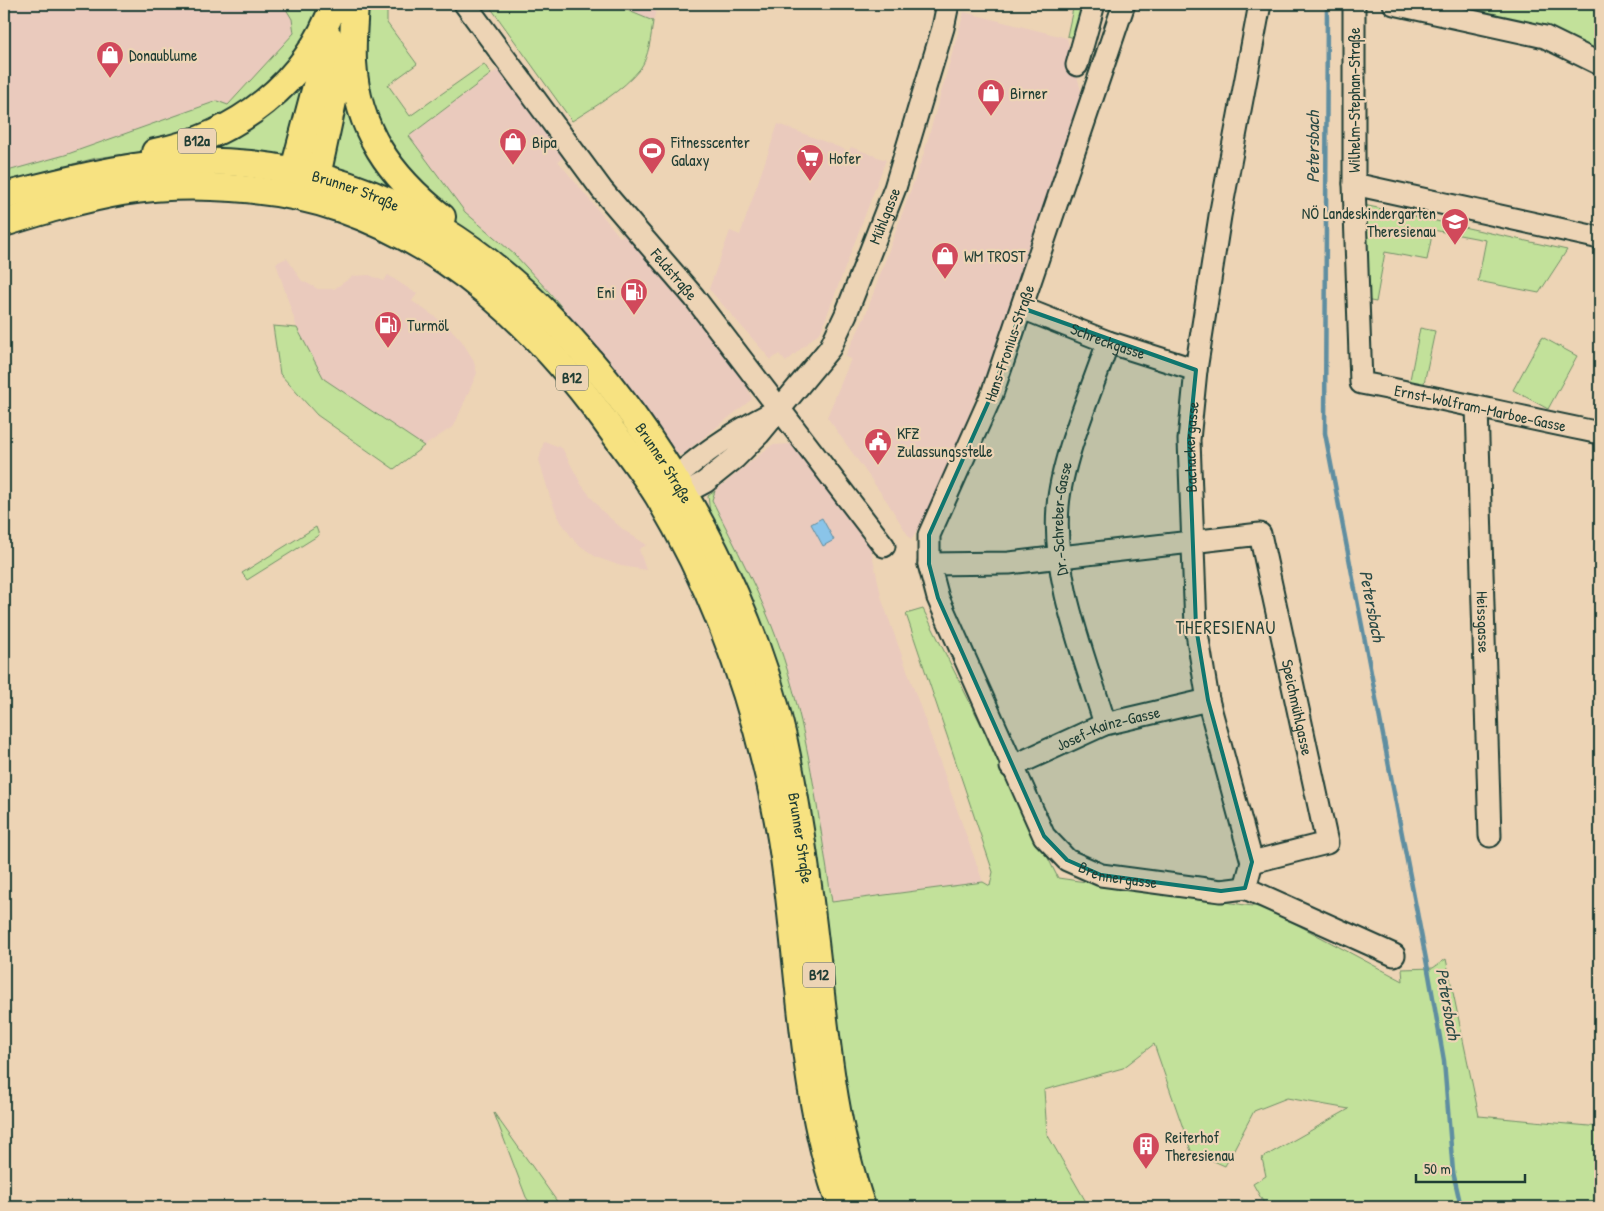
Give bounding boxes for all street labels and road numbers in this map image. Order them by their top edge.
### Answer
street label: Wilhelm-Stephan-Straße [1343,27,1365,173]
road number: B12a [178,128,216,154]
street label: Brunner Straße [310,164,404,216]
street label: Mühlgasse [863,184,905,247]
street label: Feldstraße [645,243,703,305]
street label: Hans-Fronius-Straße [979,281,1039,404]
street label: Schreckgasse [1067,317,1149,364]
road number: B12 [556,366,588,390]
street label: Ernst-Wolfram-Marboe-Gasse [1392,379,1569,437]
street label: Bachackergasse [1178,400,1204,493]
street label: Brunner Straße [630,418,698,508]
street label: Dr.-Schreber-Gasse [1046,459,1077,577]
street label: Heissgasse [1472,591,1495,654]
street label: Speichmühlgasse [1276,657,1319,758]
street label: Josef-Kainz-Gasse [1053,700,1163,756]
street label: Brunner Straße [783,791,819,885]
street label: Brennergasse [1075,856,1159,893]
road number: B12 [803,962,835,988]

